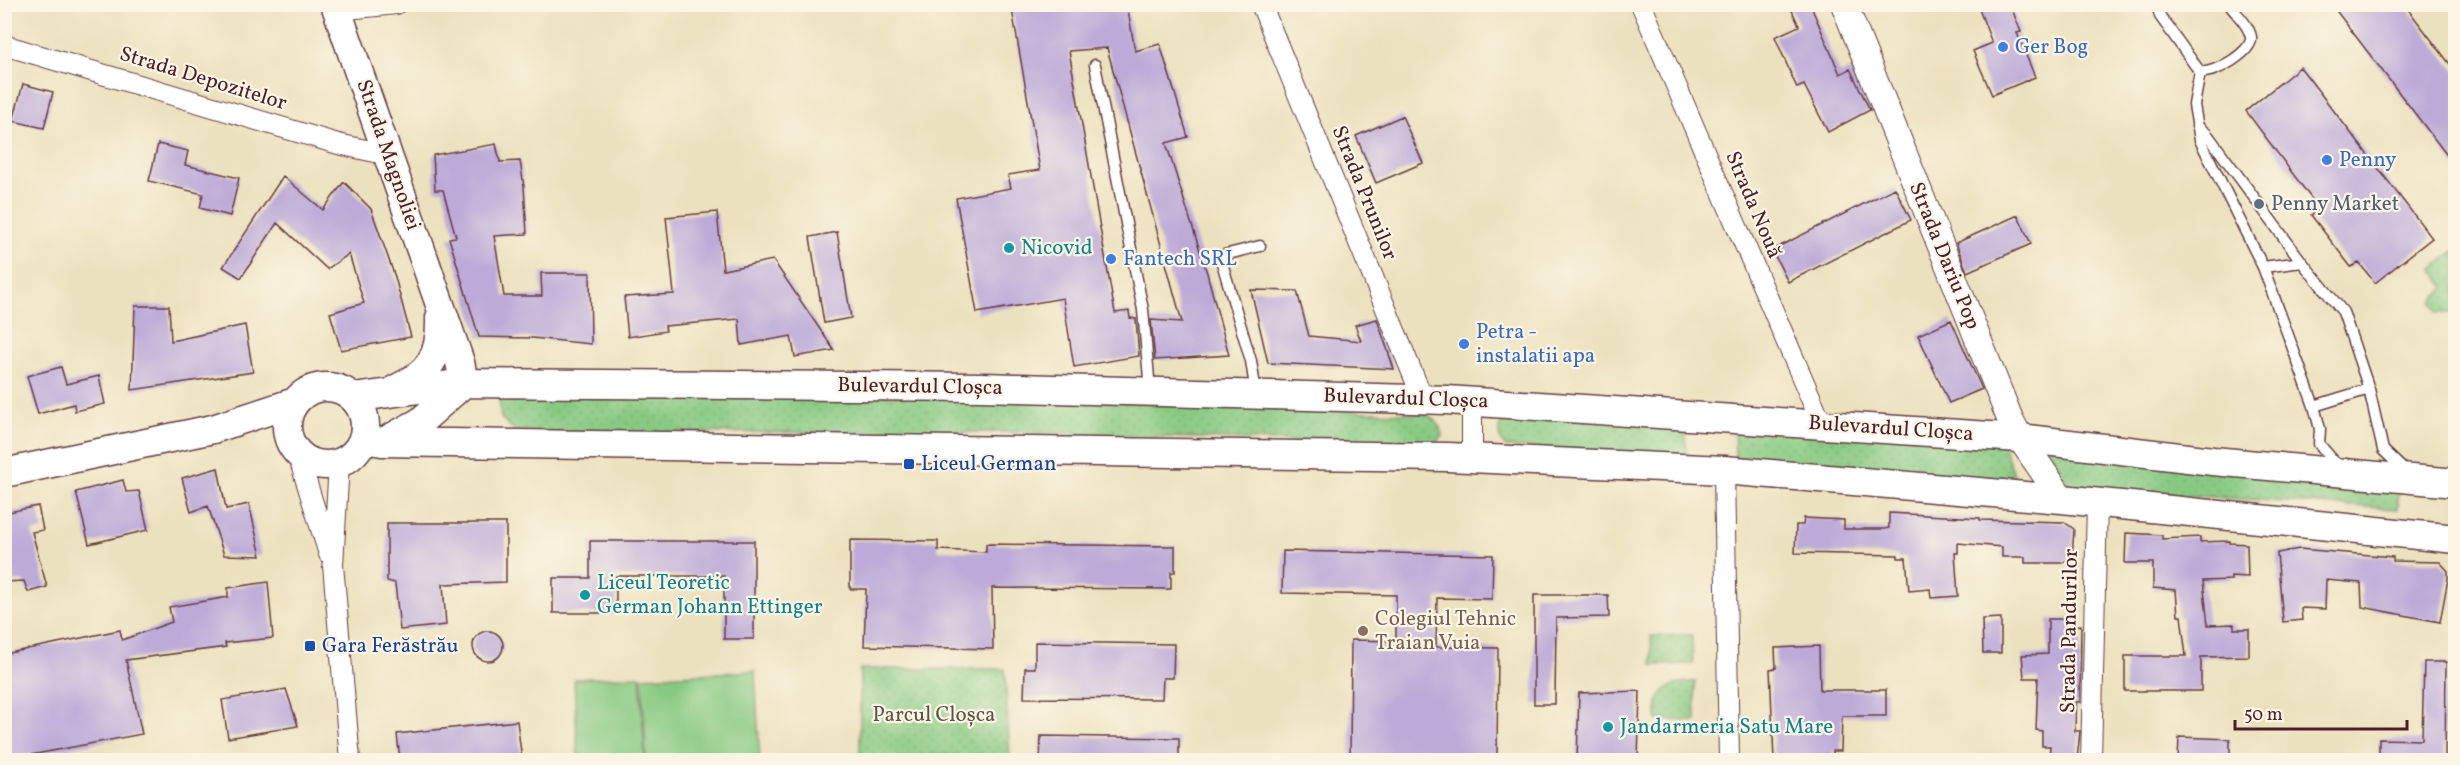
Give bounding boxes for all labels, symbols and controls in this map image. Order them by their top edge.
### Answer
place label: Ger Bog [2015,33,2088,62]
street label: Strada Depozitelor [116,40,290,118]
marker: Ger Bog [1996,40,2010,54]
street label: Strada Magnoliei [349,76,427,234]
street label: Strada Prunilor [1324,121,1404,265]
place label: Penny [2339,146,2397,175]
street label: Strada Nouă [1717,147,1789,263]
marker: Penny [2320,153,2334,167]
street label: Strada Dariu Pop [1901,178,1987,334]
place label: Penny Market [2271,190,2399,219]
marker: Penny Market [2252,197,2266,211]
place label: Nicovid [1021,234,1093,263]
marker: Nicovid [1002,241,1016,255]
place label: Fantech SRL [1123,245,1237,274]
marker: Fantech SRL [1104,252,1118,266]
place label: Petra - instalatii apa [1476,318,1595,371]
marker: Petra - instalatii apa [1457,337,1471,351]
street label: Bulevardul Cloșca [837,371,1003,403]
street label: Bulevardul Cloșca [1323,382,1489,416]
street label: Bulevardul Cloșca [1807,409,1975,449]
place label: Liceul German [921,450,1056,479]
marker: Liceul German [902,457,916,471]
street label: Strada Pandurilor [2054,548,2086,714]
place label: Liceul Teoretic German Johann Ettinger [597,569,823,622]
marker: Liceul Teoretic German Johann Ettinger [578,588,592,602]
place label: Colegiul Tehnic Traian Vuia [1375,605,1516,658]
marker: Colegiul Tehnic Traian Vuia [1356,624,1370,638]
place label: Gara Ferăstrău [322,632,459,661]
marker: Gara Ferăstrău [303,639,317,653]
scale bar [2235,693,2408,731]
park label: Parcul Cloșca [872,701,996,730]
text: 50 m [2244,703,2283,728]
place label: Jandarmeria Satu Mare [1620,713,1833,742]
marker: Jandarmeria Satu Mare [1601,720,1615,734]

